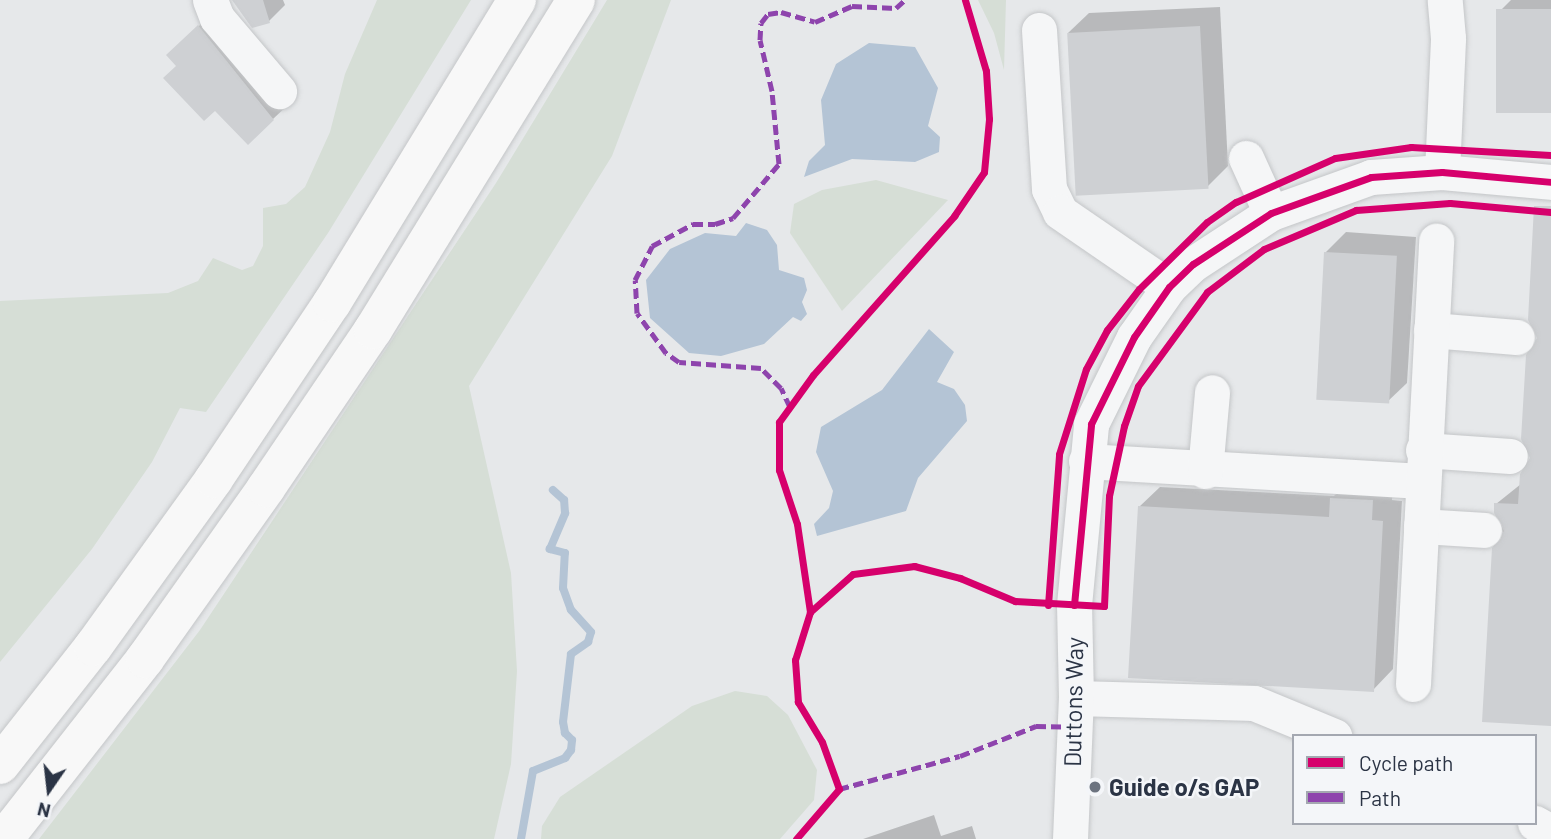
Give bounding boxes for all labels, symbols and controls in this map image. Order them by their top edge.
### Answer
street label: Duttons Way [1057,637,1089,767]
legend [1292,734,1537,825]
text: Cycle path [1359,750,1453,775]
north arrow [14,755,84,825]
place label: Guide o/s GAP [1109,773,1259,801]
marker: Guide o/s GAP [1087,779,1103,795]
text: Path [1359,785,1401,810]
text: N [35,798,53,824]

